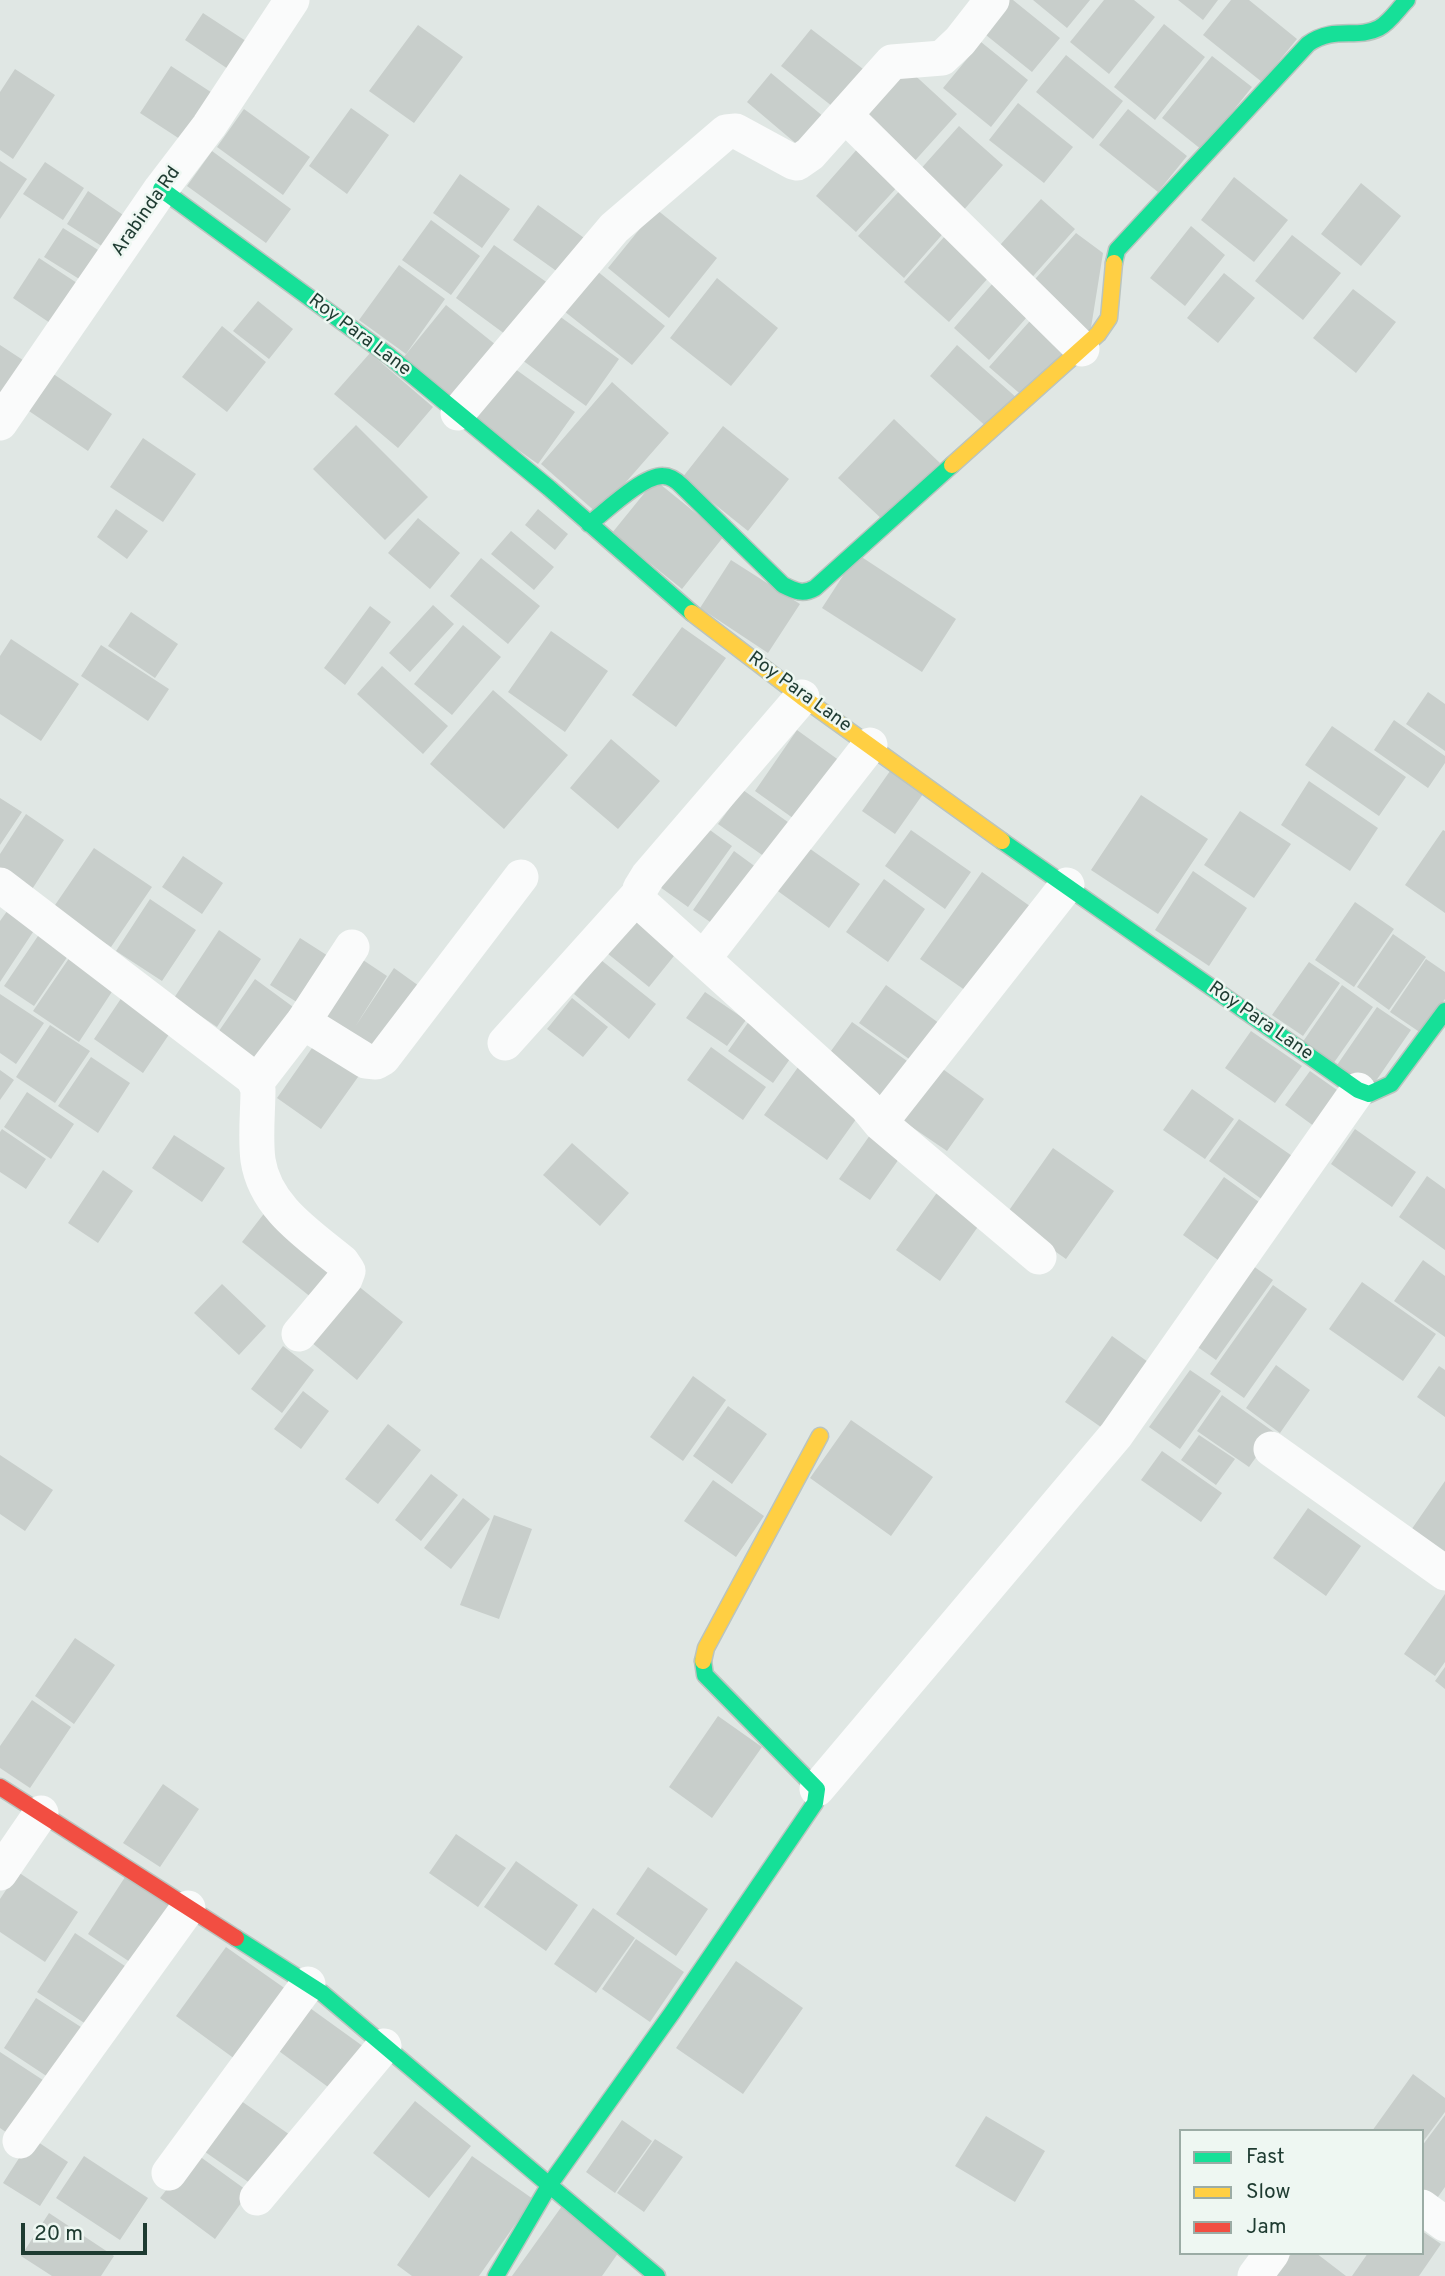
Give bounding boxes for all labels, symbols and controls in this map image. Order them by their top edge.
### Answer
street label: Arabinda Rd [108,163,186,261]
street label: Roy Para Lane [303,290,415,382]
street label: Roy Para Lane [743,648,855,738]
street label: Roy Para Lane [1203,978,1317,1066]
legend [1179,2129,1424,2255]
text: Fast [1246,2144,1285,2171]
text: Slow [1246,2179,1291,2206]
scale bar [24,2210,150,2254]
text: Jam [1246,2214,1287,2241]
text: 20 m [34,2221,83,2248]

